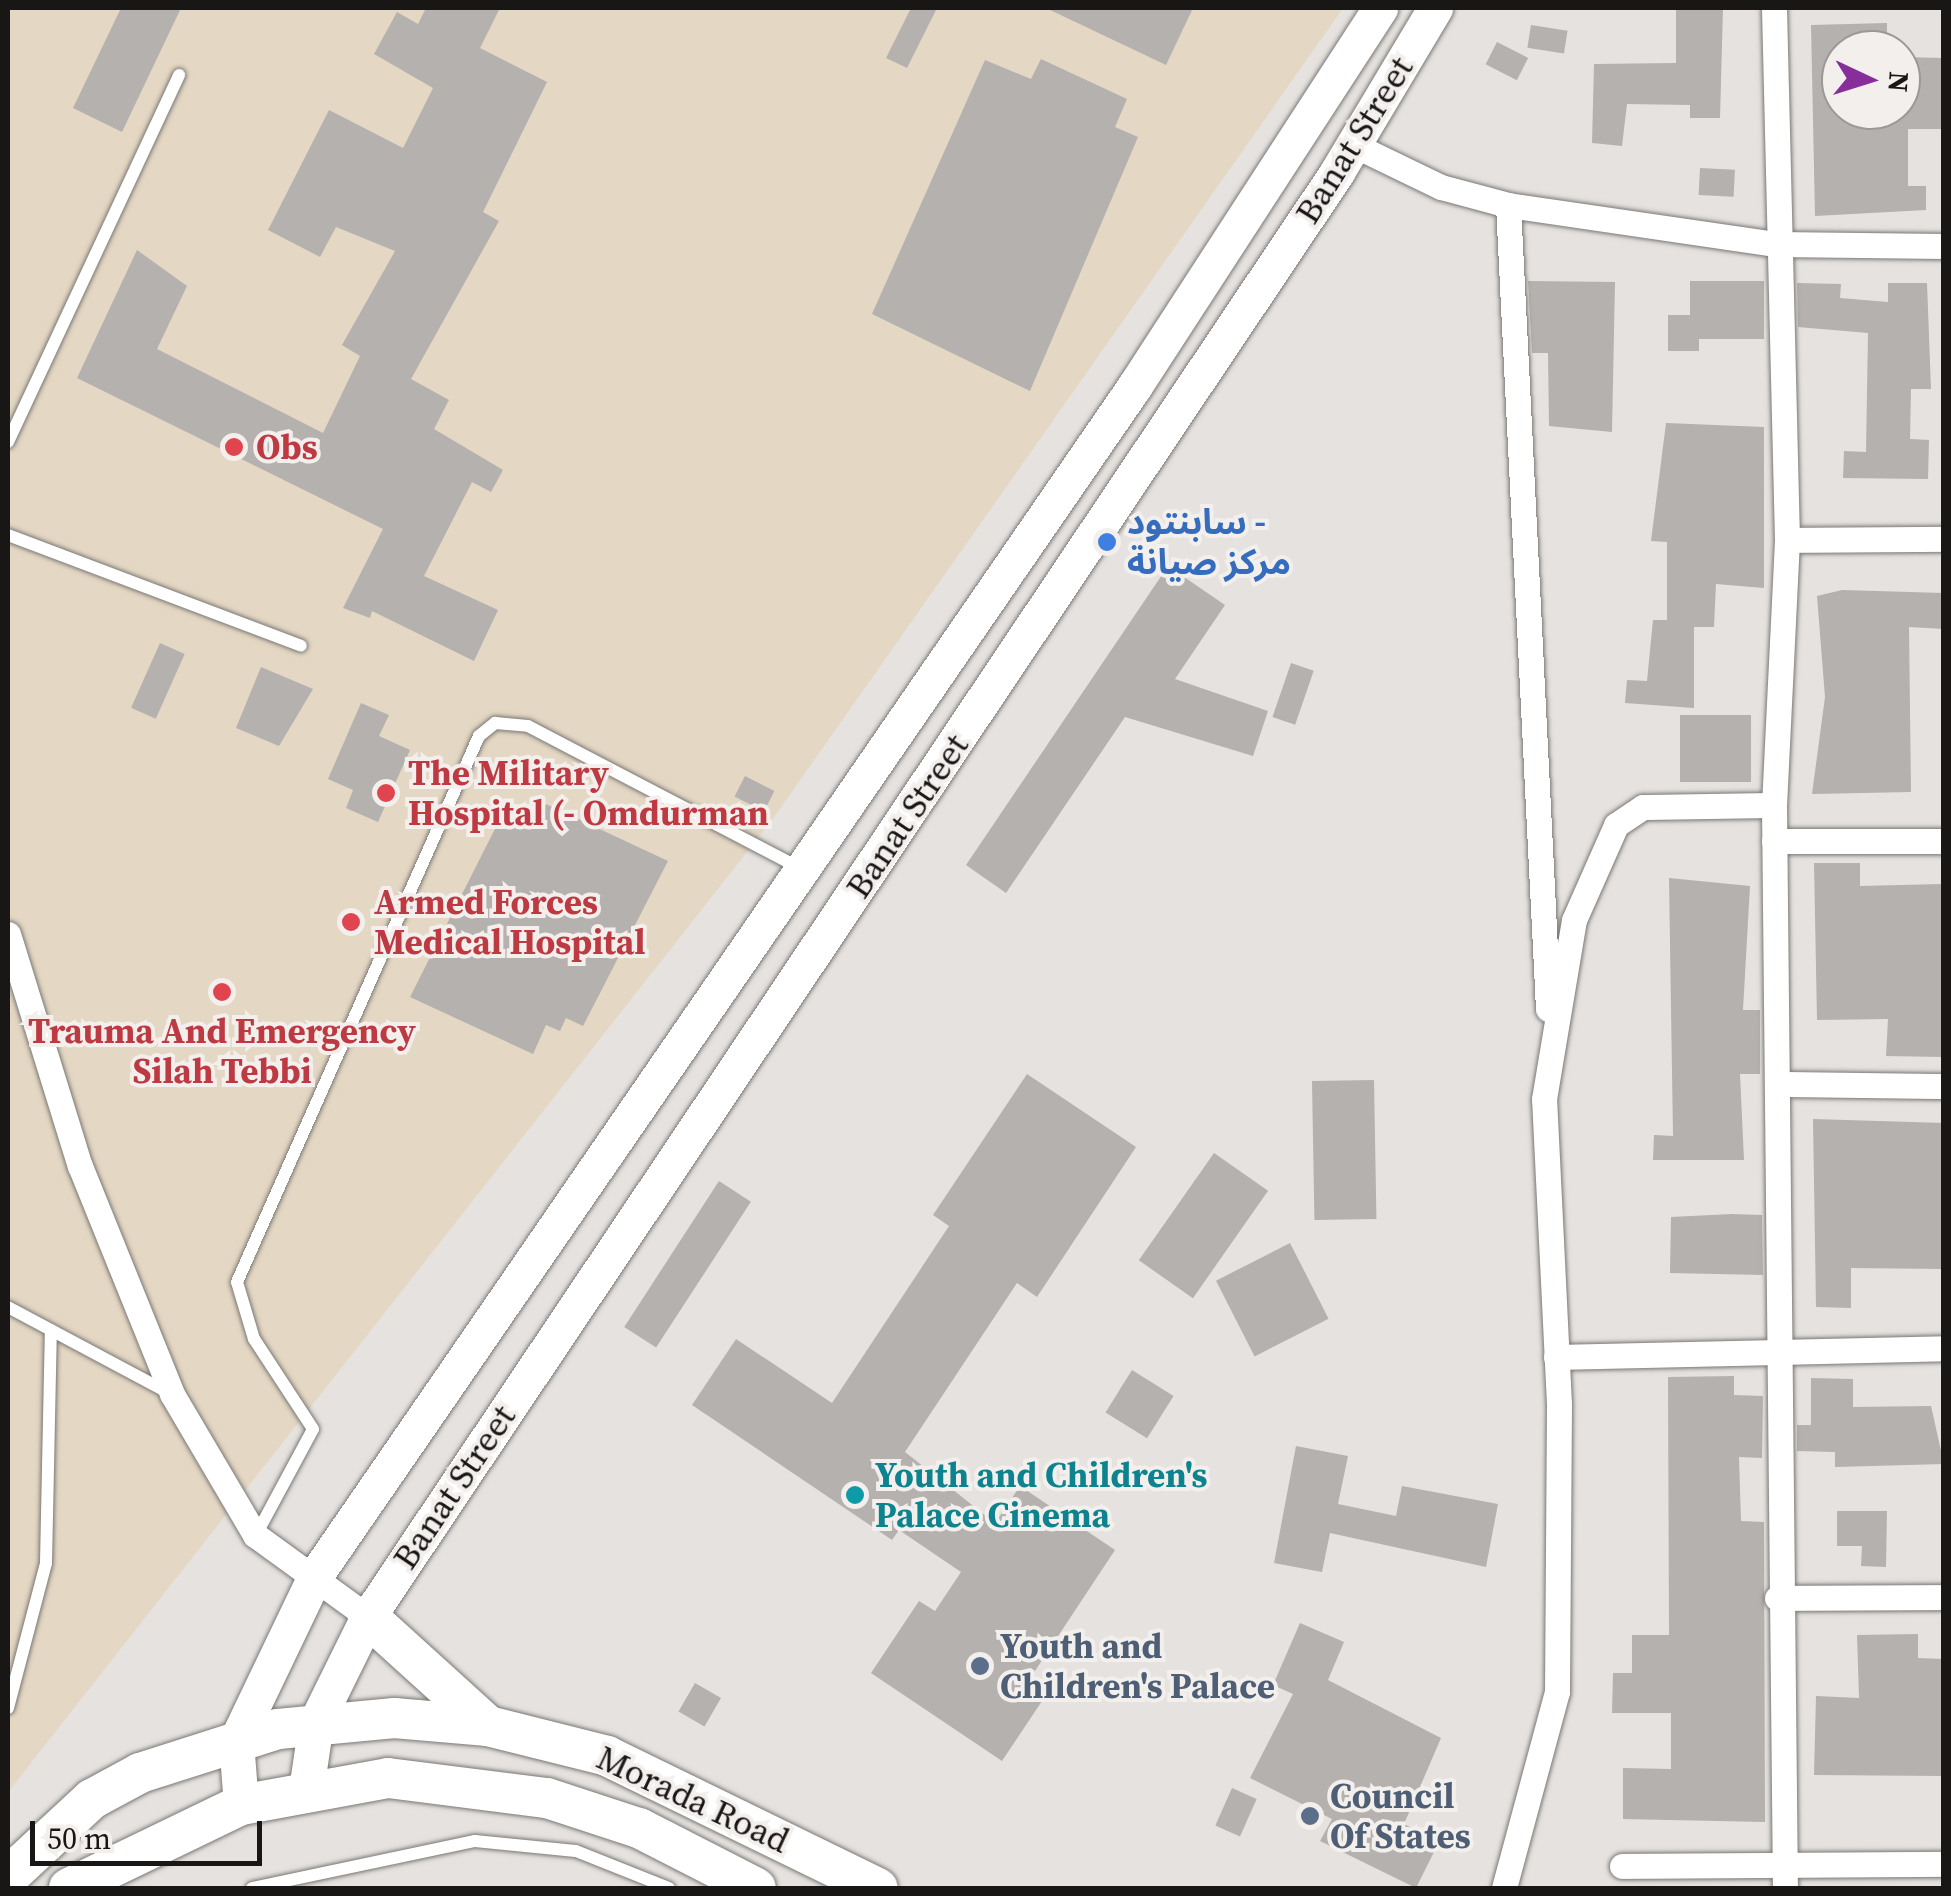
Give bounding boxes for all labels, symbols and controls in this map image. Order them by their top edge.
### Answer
north arrow [1821,30,1921,130]
street label: Banat Street [1286,49,1422,231]
text: N [1879,70,1919,93]
place label: Obs [256,426,318,468]
marker: Obs [221,434,247,460]
place label: سابنتود - مركز صيانة [1127,501,1291,583]
marker: سابنتود - مركز صيانة [1096,531,1118,553]
street label: Banat Street [837,726,977,906]
place label: The Military Hospital (- Omdurman [408,752,769,834]
marker: The Military Hospital (- Omdurman [373,780,399,806]
place label: Armed Forces Medical Hospital [374,881,646,963]
marker: Armed Forces Medical Hospital [338,909,364,935]
marker: Trauma And Emergency Silah Tebbi [209,979,235,1005]
place label: Trauma And Emergency Silah Tebbi [28,1010,416,1092]
street label: Banat Street [384,1397,524,1577]
place label: Youth and Children's Palace Cinema [875,1454,1207,1536]
marker: Youth and Children's Palace Cinema [844,1484,866,1506]
place label: Youth and Children's Palace [1000,1625,1275,1707]
marker: Youth and Children's Palace [969,1655,991,1677]
street label: Morada Road [590,1736,796,1862]
place label: Council Of States [1330,1775,1471,1857]
scale bar [35,1801,268,1863]
marker: Council Of States [1299,1805,1321,1827]
text: 50 m [47,1818,111,1859]

